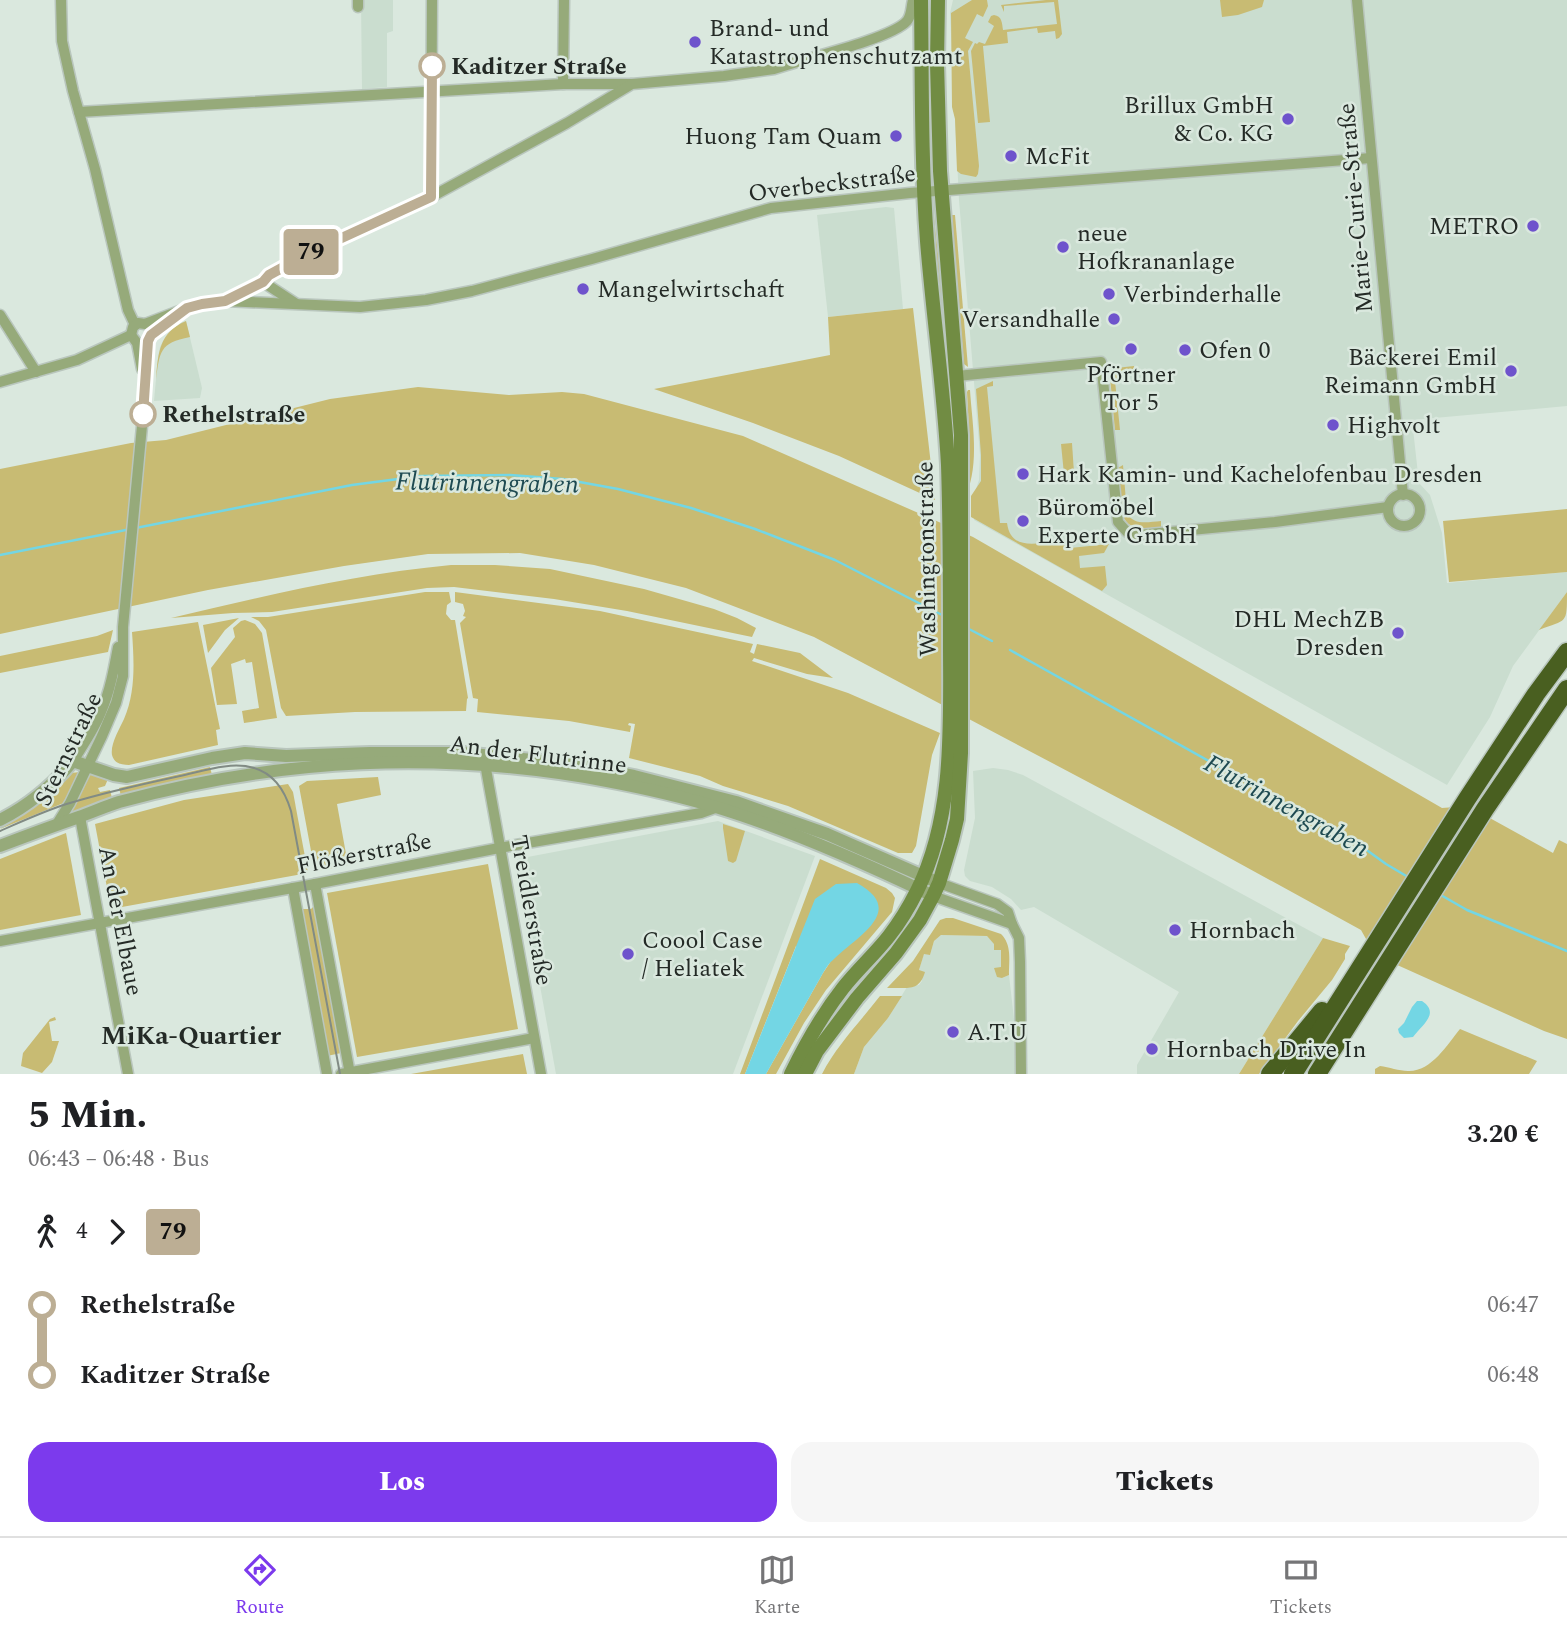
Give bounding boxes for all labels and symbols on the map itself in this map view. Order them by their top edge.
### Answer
place label: Brand- und Katastrophenschutzamt [709,11,963,75]
marker: Brand- und Katastrophenschutzamt [687,34,703,50]
place label: Kaditzer Straße [451,49,627,85]
marker: Kaditzer Straße [419,53,445,79]
place label: Brillux GmbH & Co. KG [1124,88,1274,152]
street label: Marie-Curie-Straße [1329,101,1383,314]
marker: Brillux GmbH & Co. KG [1280,111,1296,127]
place label: Huong Tam Quam [684,119,882,155]
marker: Huong Tam Quam [888,128,904,144]
place label: McFit [1025,139,1090,175]
marker: McFit [1003,148,1019,164]
street label: Overbeckstraße [746,156,918,212]
place label: METRO [1429,209,1519,245]
place label: neue Hofkrananlage [1077,216,1235,280]
marker: METRO [1525,218,1541,234]
line badge: 79 [280,229,342,275]
marker: neue Hofkrananlage [1055,239,1071,255]
place label: Mangelwirtschaft [597,272,785,308]
place label: Verbinderhalle [1123,277,1281,313]
marker: Mangelwirtschaft [575,281,591,297]
marker: Verbinderhalle [1101,286,1117,302]
place label: Versandhalle [962,302,1100,338]
marker: Versandhalle [1106,311,1122,327]
place label: Ofen 0 [1199,333,1270,369]
place label: Bäckerei Emil Reimann GmbH [1324,340,1497,404]
marker: Pförtner Tor 5 [1123,341,1139,357]
marker: Ofen 0 [1177,342,1193,358]
place label: Pförtner Tor 5 [1086,357,1176,421]
marker: Bäckerei Emil Reimann GmbH [1503,363,1519,379]
place label: Rethelstraße [162,397,305,433]
marker: Rethelstraße [130,401,156,427]
place label: Highvolt [1347,408,1441,444]
marker: Highvolt [1325,417,1341,433]
place label: Hark Kamin- und Kachelofenbau Dresden [1037,457,1483,493]
water label: Flutrinnengraben [395,461,579,505]
street label: Washingtonstraße [907,461,947,657]
marker: Hark Kamin- und Kachelofenbau Dresden [1015,466,1031,482]
place label: Büromöbel Experte GmbH [1037,490,1197,554]
marker: Büromöbel Experte GmbH [1015,513,1031,529]
place label: DHL MechZB Dresden [1233,602,1384,666]
marker: DHL MechZB Dresden [1390,625,1406,641]
street label: Sternstraße [26,686,112,813]
street label: An der Flutrinne [447,726,629,784]
water label: Flutrinnengraben [1197,744,1377,868]
street label: Flößerstraße [294,823,435,885]
street label: Treidlerstraße [500,832,562,988]
street label: An der Elbaue [88,843,152,999]
place label: Hornbach [1189,913,1295,949]
marker: Hornbach [1167,922,1183,938]
place label: Coool Case / Heliatek [642,923,763,987]
marker: Coool Case / Heliatek [620,946,636,962]
place label: A.T.U [967,1015,1028,1051]
district label: MiKa-Quartier [101,1016,282,1056]
marker: A.T.U [945,1024,961,1040]
place label: Hornbach Drive In [1166,1032,1367,1068]
marker: Hornbach Drive In [1144,1041,1160,1057]

